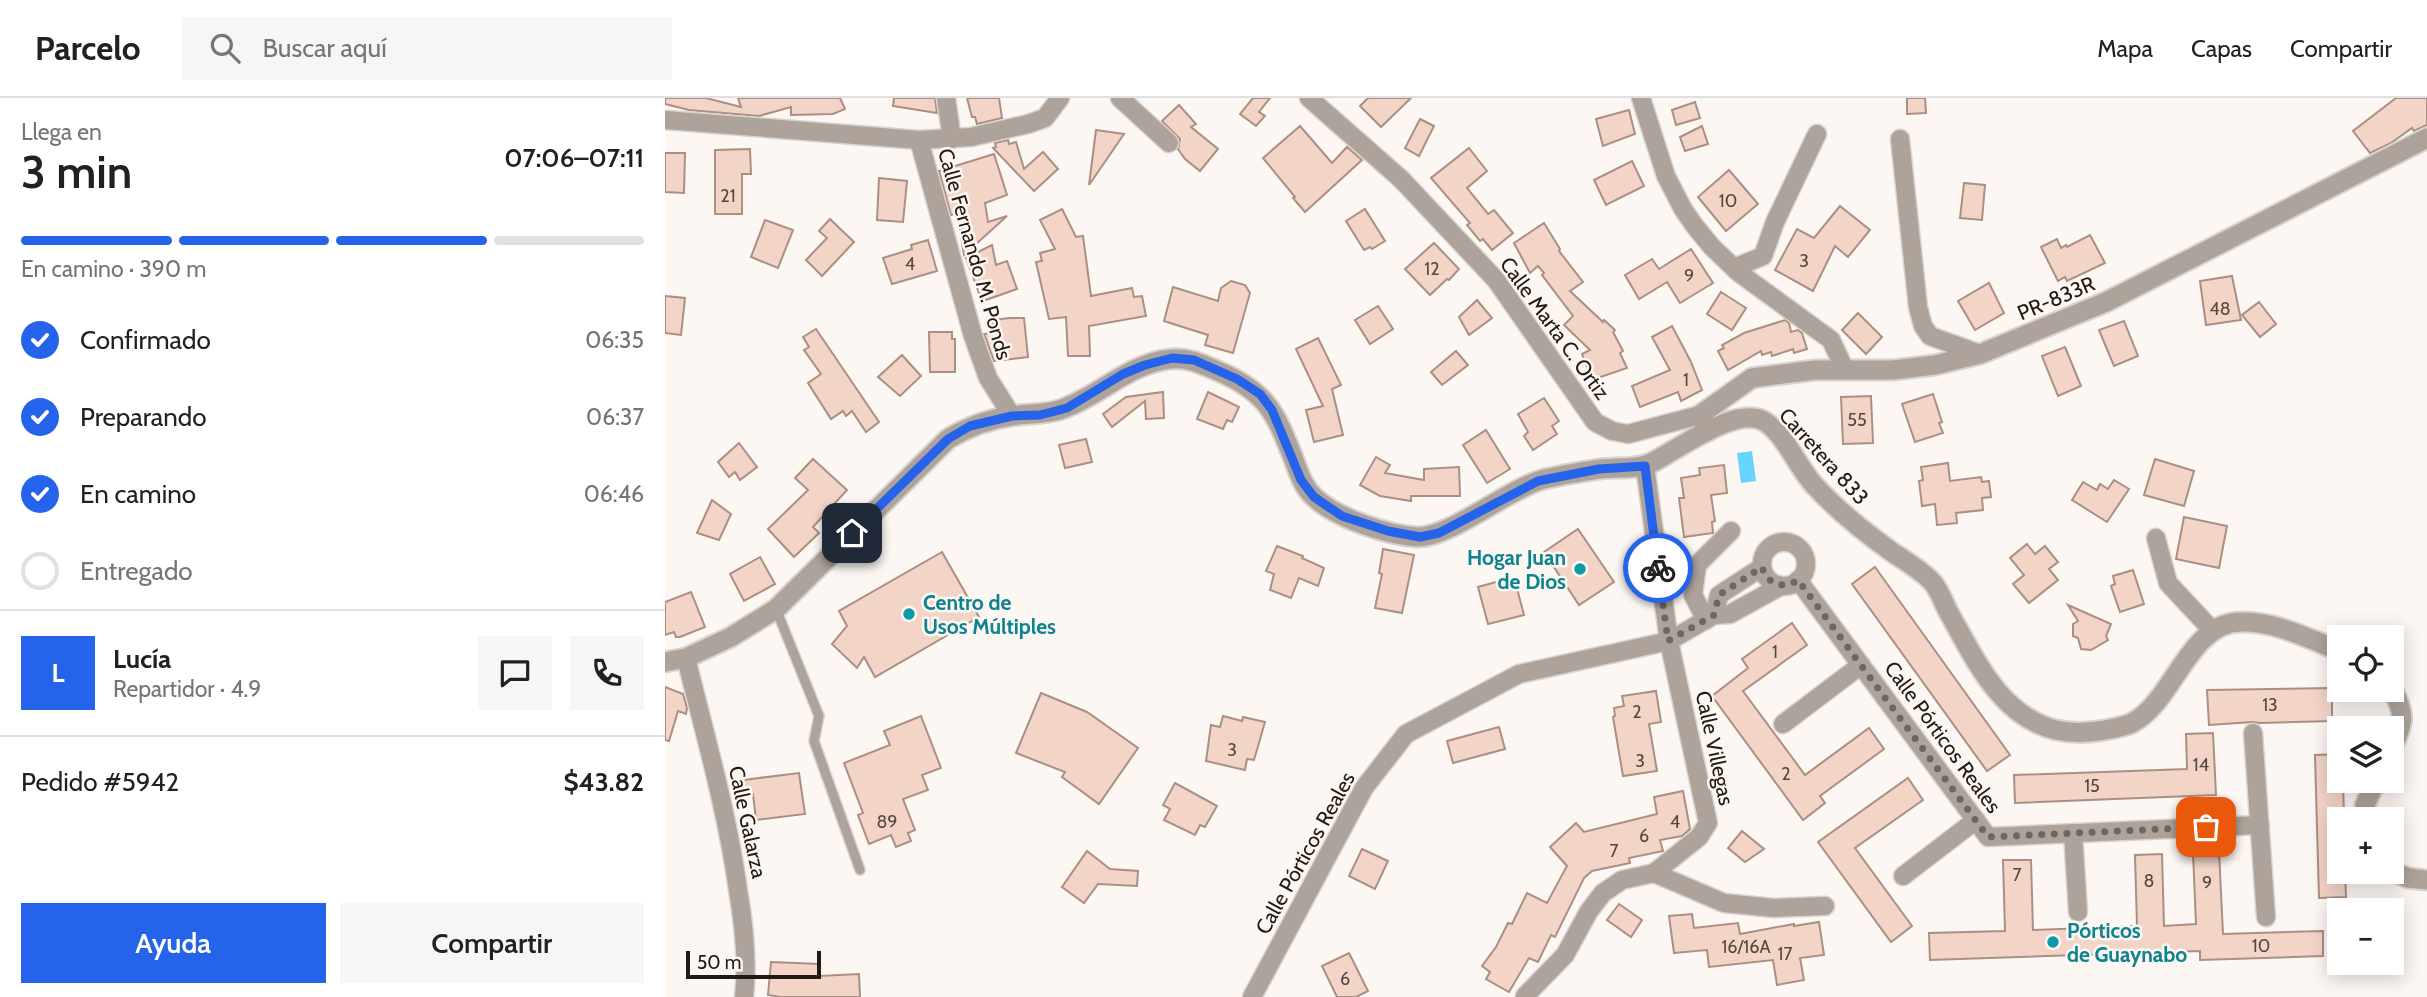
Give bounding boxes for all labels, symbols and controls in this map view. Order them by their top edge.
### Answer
search box [182,17,672,80]
text: Parcelo [35,28,140,68]
icon: search [206,29,244,67]
text: Buscar aquí [262,32,387,64]
text: Mapa [2097,34,2153,63]
text: Capas [2191,34,2252,63]
text: Compartir [2290,34,2392,63]
text: Llega en [21,118,102,146]
text: 07:06–07:11 [504,142,644,174]
text: 3 min [21,144,132,200]
street label: Calle Fernando M. Ponds [933,145,1017,363]
house number: 21 [720,185,736,207]
house number: 10 [1719,190,1737,212]
house number: 3 [1799,250,1809,272]
street label: Calle Marta C. Ortiz [1495,252,1615,404]
house number: 4 [905,253,915,275]
text: En camino · 390 m [21,255,206,283]
house number: 12 [1424,258,1440,280]
house number: 9 [1684,265,1694,287]
street label: PR-833R [2014,270,2099,325]
house number: 48 [2209,298,2231,320]
icon: check [21,321,59,359]
text: Confirmado [80,324,211,356]
text: 06:35 [585,326,644,354]
house number: 1 [1683,369,1689,391]
icon: check [21,398,59,436]
text: Preparando [80,401,207,433]
text: 06:37 [586,403,644,431]
street label: Carretera 833 [1774,403,1874,509]
house number: 55 [1847,409,1867,431]
icon: check [21,475,59,513]
text: En camino [80,478,196,510]
text: 06:46 [584,480,644,508]
pin [822,503,882,563]
icon: home [833,514,871,552]
courier [1623,533,1693,603]
place label: Hogar Juan de Dios [1467,545,1566,594]
icon: bike [1639,549,1677,587]
text: Entregado [80,555,193,587]
marker: Hogar Juan de Dios [1572,561,1588,577]
place label: Centro de Usos Múltiples [923,590,1056,639]
marker: Centro de Usos Múltiples [901,606,917,622]
map controls [2327,625,2404,975]
button: locate [2327,625,2404,702]
button: chat [478,636,552,710]
button: phone [570,636,644,710]
house number: 1 [1772,641,1778,663]
text: Lucía [113,643,171,675]
street label: Calle Pórticos Reales [1880,656,2007,818]
text: L [51,657,65,689]
text: Repartidor · 4.9 [113,675,261,703]
street label: Calle Villegas [1691,689,1739,808]
house number: 13 [2262,694,2278,716]
house number: 2 [1632,701,1642,723]
button: layers [2327,716,2404,793]
house number: 3 [1227,739,1237,761]
house number: 3 [1635,750,1645,772]
house number: 14 [2193,754,2209,776]
house number: 2 [1781,763,1791,785]
street label: Calle Galarza [724,764,772,880]
text: Pedido #5942 [21,766,179,798]
text: $43.82 [564,766,644,798]
street label: Calle Pórticos Reales [1250,767,1360,938]
house number: 15 [2084,775,2100,797]
pin [2176,797,2236,857]
button: + [2327,807,2404,884]
icon: bag [2187,808,2225,846]
house number: 89 [876,811,898,833]
house number: 4 [1670,811,1680,833]
house number: 6 [1639,825,1649,847]
house number: 7 [1609,840,1619,862]
house number: 7 [2012,864,2022,886]
house number: 8 [2144,870,2154,892]
house number: 9 [2202,872,2212,894]
button: − [2327,898,2404,975]
button: Ayuda [21,903,326,983]
button: Compartir [340,903,644,983]
place label: Pórticos de Guaynabo [2067,918,2187,967]
marker: Pórticos de Guaynabo [2045,934,2061,950]
house number: 10 [2252,935,2270,957]
house number: 16/16A [1721,936,1771,958]
house number: 17 [1778,943,1792,965]
scale bar [686,948,821,980]
text: 50 m [697,951,741,974]
house number: 6 [1340,968,1350,990]

